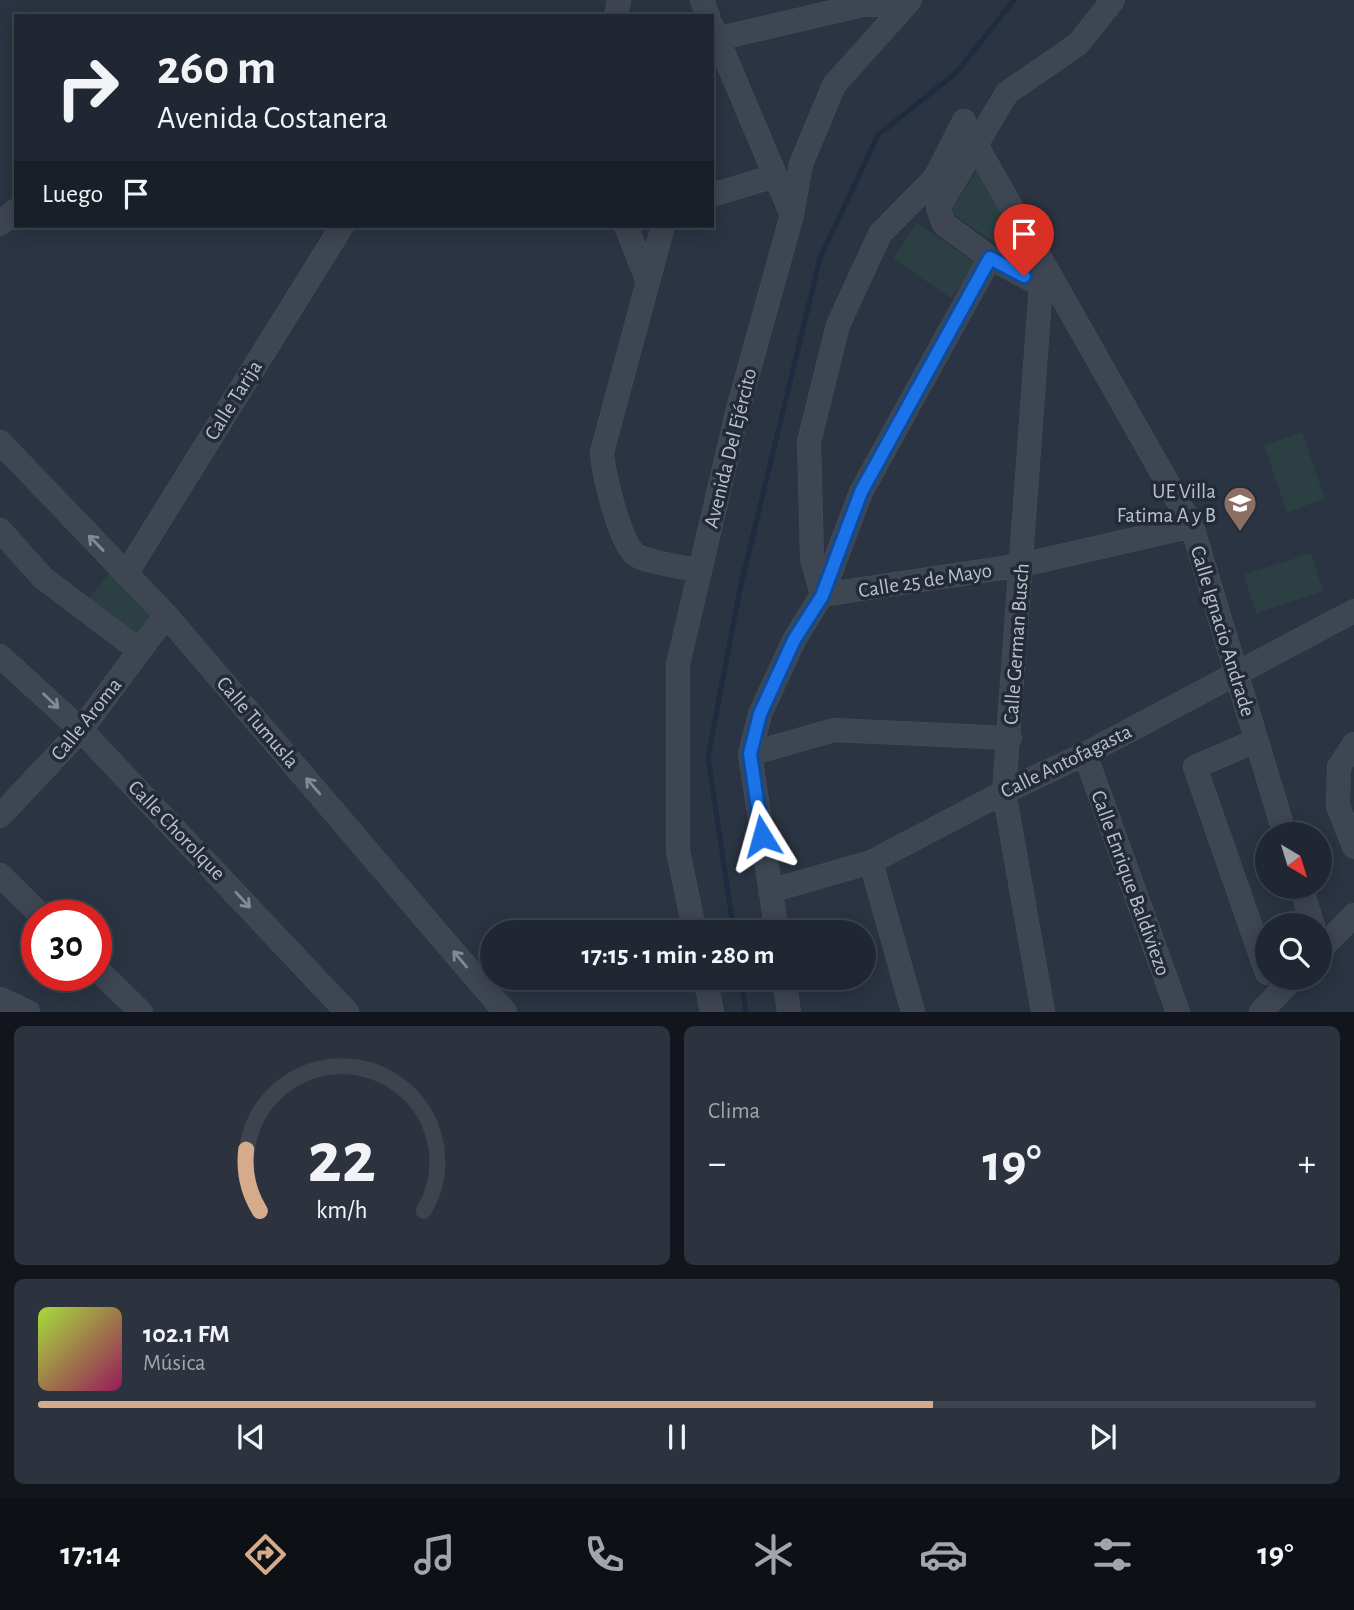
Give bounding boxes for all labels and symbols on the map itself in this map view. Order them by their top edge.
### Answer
pin [994,204,1054,276]
street label: Calle Tarija [201,356,266,444]
street label: Avenida Del Ejército [700,366,760,530]
place label: UE Villa Fatima A y B [1117,481,1216,526]
school or university icon: UE Villa Fatima A y B [1221,484,1259,533]
one-way arrow [88,535,105,552]
street label: Calle Ignacio Andrade [1187,543,1258,719]
street label: Calle 25 de Mayo [857,560,993,601]
street label: Calle German Busch [1000,562,1033,726]
street label: Calle Tumusla [212,673,303,772]
street label: Calle Aroma [47,674,126,765]
one-way arrow [42,693,59,710]
street label: Calle Antofagasta [997,721,1135,802]
street label: Calle Chorolque [124,776,229,884]
one-way arrow [305,777,321,795]
street label: Calle Enrique Baldiviezo [1087,788,1174,979]
position arrow [725,799,799,873]
north arrow [1255,822,1332,900]
one-way arrow [234,891,251,908]
speed limit sign: 30 [21,900,112,991]
one-way arrow [452,951,468,969]

